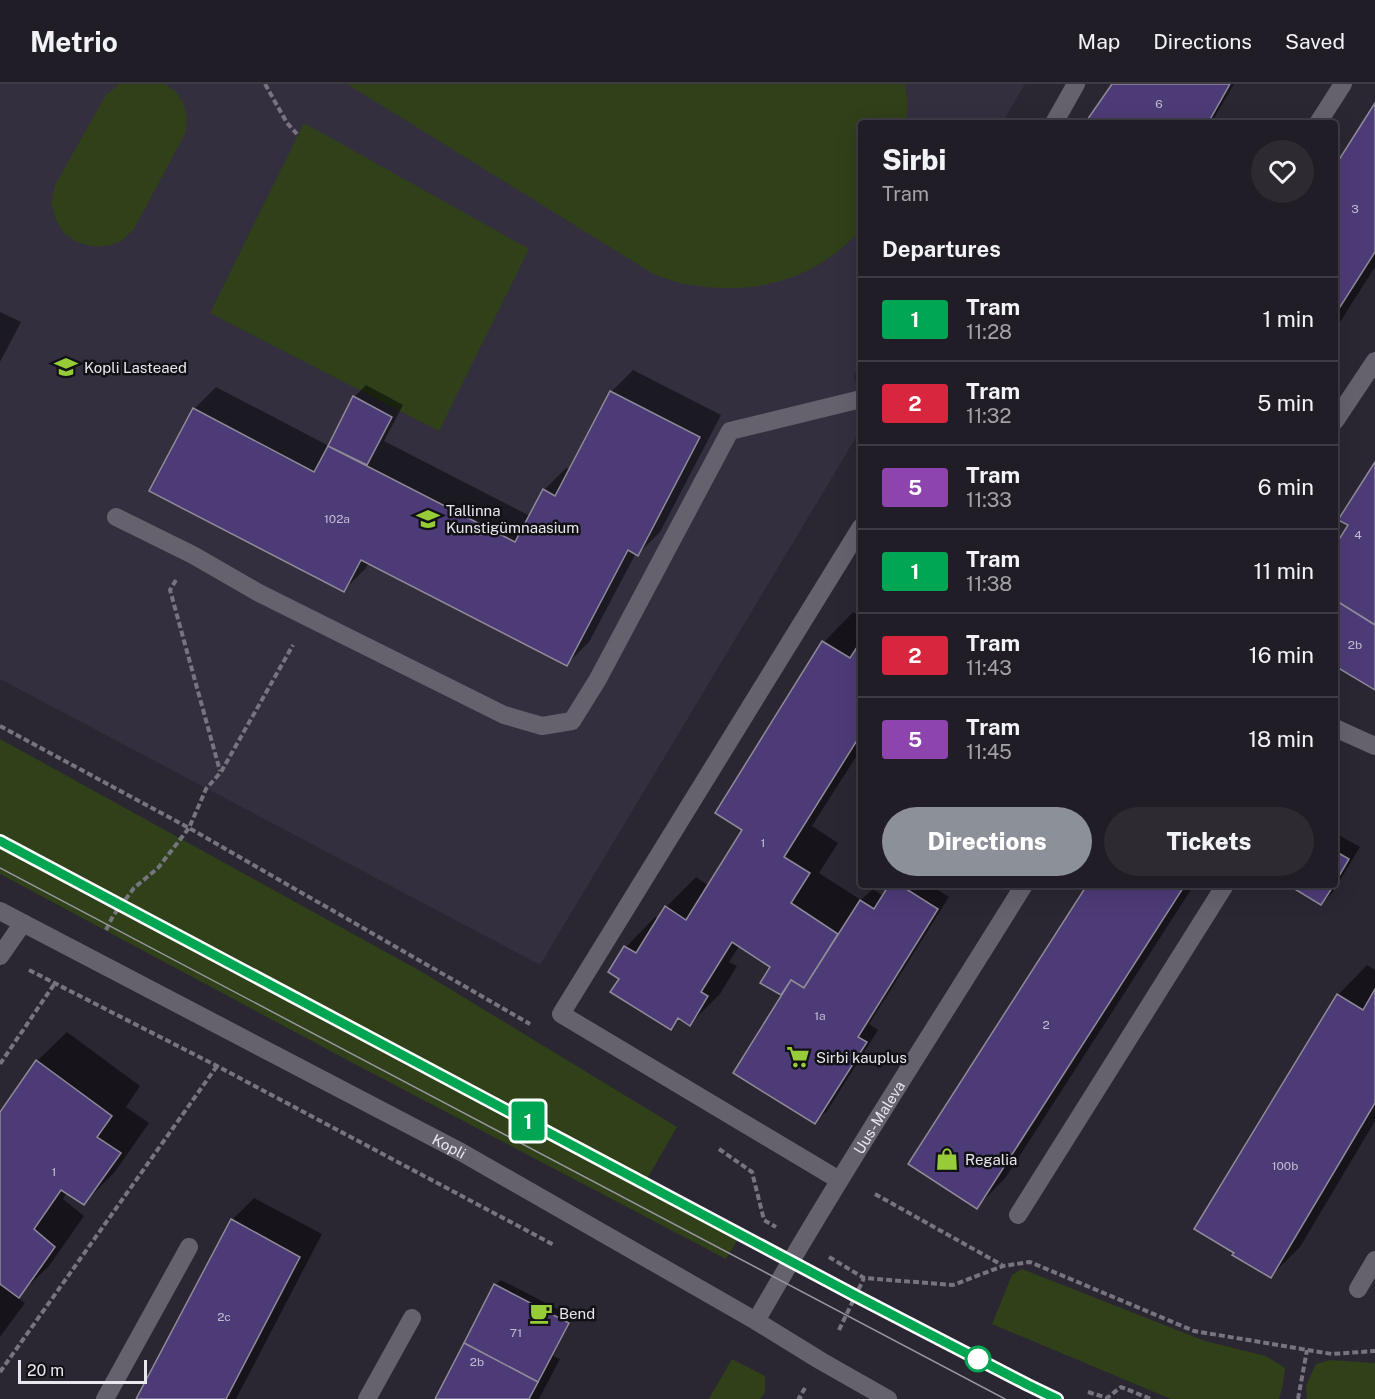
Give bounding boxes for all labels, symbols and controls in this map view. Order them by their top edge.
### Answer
text: Metrio [30,25,118,58]
text: Map [1078,29,1120,54]
text: Directions [1153,29,1252,54]
text: Saved [1285,29,1345,54]
house number: 6 [1155,97,1163,111]
button: heart [1251,140,1314,203]
text: Sirbi [882,143,946,176]
text: Tram [882,182,929,206]
house number: 3 [1351,202,1359,216]
text: Departures [882,236,1001,262]
text: Tram [966,294,1020,320]
text: 1 min [1262,306,1314,332]
text: 1 [911,307,920,332]
text: 11:28 [966,320,1012,344]
school or university icon: Kopli Lasteaed [53,354,79,380]
place label: Kopli Lasteaed [84,359,187,376]
text: Tram [966,378,1020,404]
text: 5 min [1257,390,1314,416]
text: 2 [908,391,922,416]
text: 11:32 [966,404,1011,428]
text: Tram [966,462,1020,488]
text: 6 min [1258,474,1314,500]
text: 5 [908,475,922,500]
text: 11:33 [966,488,1012,512]
place label: Tallinna Kunstigümnaasium [446,502,579,536]
school or university icon: Tallinna Kunstigümnaasium [415,506,441,532]
house number: 102a [324,512,350,526]
house number: 4 [1354,528,1362,542]
text: Tram [966,546,1020,572]
text: 11 min [1253,558,1314,584]
text: 1 [911,559,920,584]
text: 11:38 [966,572,1012,596]
text: Tram [966,630,1020,656]
house number: 2b [1348,638,1362,652]
text: 16 min [1249,642,1314,668]
text: 2 [908,643,922,668]
text: 11:43 [966,656,1012,680]
text: Tram [966,714,1020,740]
text: 18 min [1248,726,1314,752]
text: 5 [908,727,922,752]
text: 11:45 [966,740,1012,764]
button: Directions [882,807,1092,876]
button: Tickets [1104,807,1314,876]
house number: 1 [761,836,765,850]
house number: 1a [814,1009,826,1023]
house number: 2 [1042,1018,1050,1032]
supermarket icon: Sirbi kauplus [785,1044,811,1070]
place label: Sirbi kauplus [816,1049,907,1066]
street label: Uus-Maleva [850,1077,908,1157]
line badge: 1 [508,1102,548,1140]
text: 1 [524,1109,533,1134]
street label: Kopli [430,1130,469,1162]
shop icon: Regalia [934,1146,960,1172]
place label: Regalia [965,1151,1017,1168]
house number: 100b [1272,1159,1298,1173]
house number: 1 [52,1165,56,1179]
cafe icon: Bend [528,1300,554,1326]
place label: Bend [559,1305,595,1322]
house number: 2c [217,1310,231,1324]
house number: 71 [510,1326,522,1340]
unlabelled marker [965,1346,991,1372]
house number: 2b [470,1355,484,1369]
scale bar [18,1357,147,1384]
text: 20 m [27,1361,64,1380]

